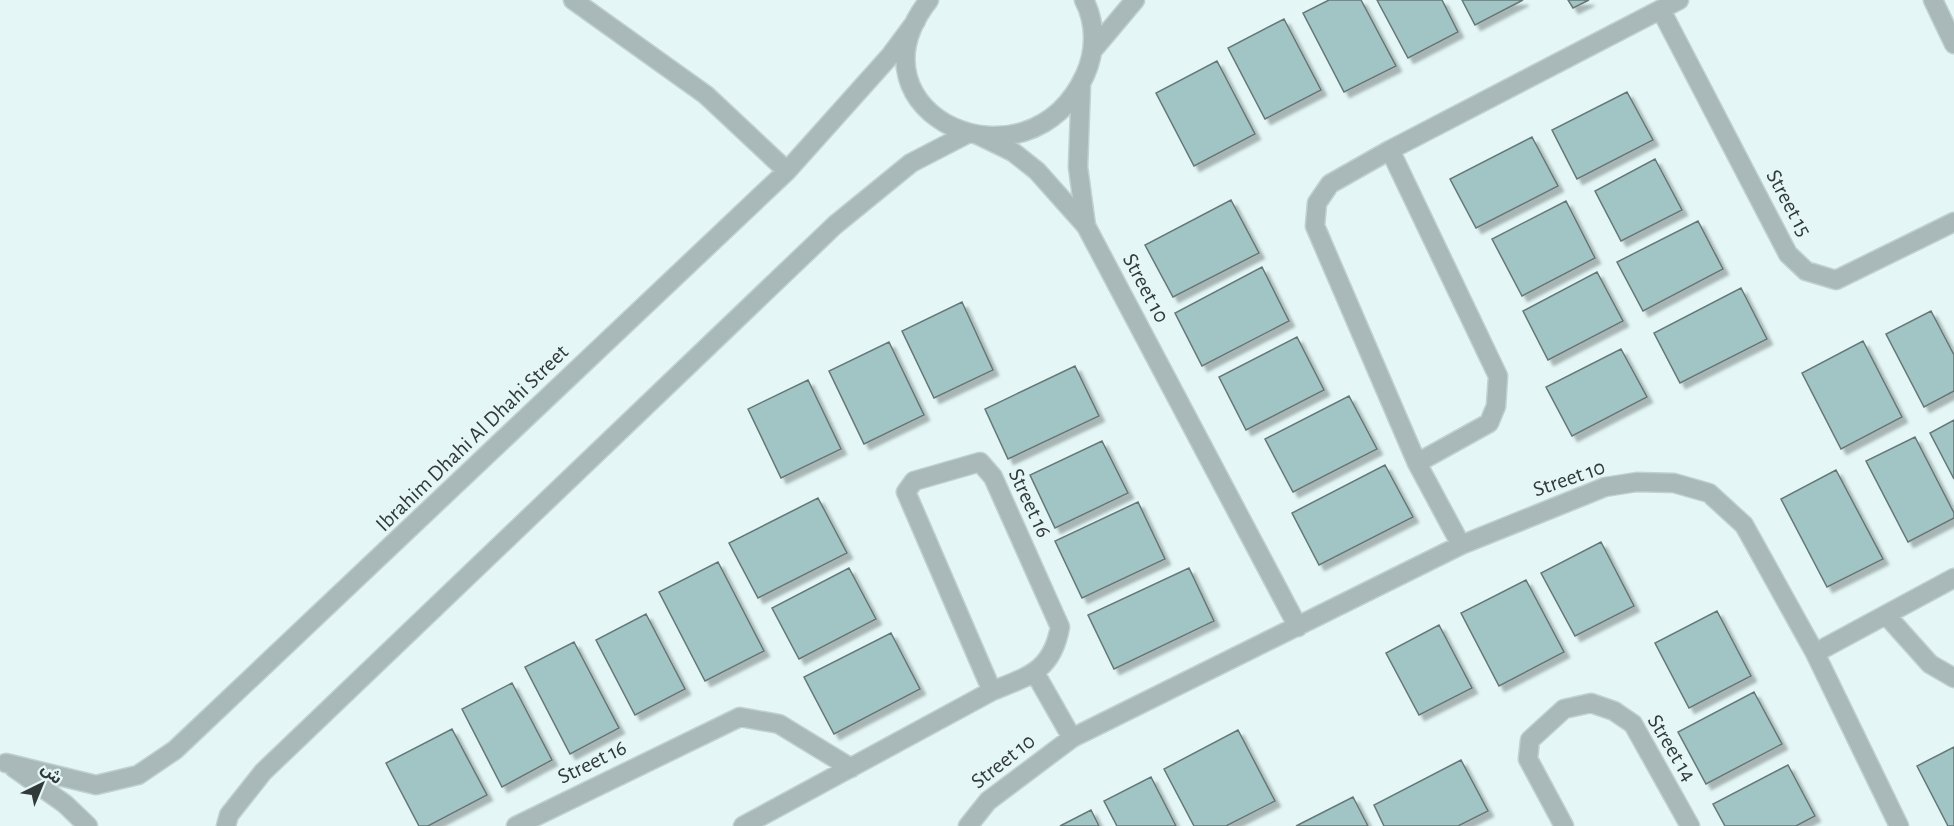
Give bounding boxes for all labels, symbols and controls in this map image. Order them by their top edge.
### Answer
street label: Street 15 [1762,166,1816,240]
street label: Street 10 [1119,250,1173,326]
street label: Ibrahim Dhahi Al Dhahi Street [372,340,572,536]
street label: Street 10 [1530,455,1608,501]
street label: Street 16 [1005,465,1055,541]
street label: Street 14 [1644,711,1700,785]
street label: Street 10 [967,729,1039,793]
street label: Street 16 [554,736,630,788]
north arrow [12,754,72,814]
text: ش [37,760,65,788]

